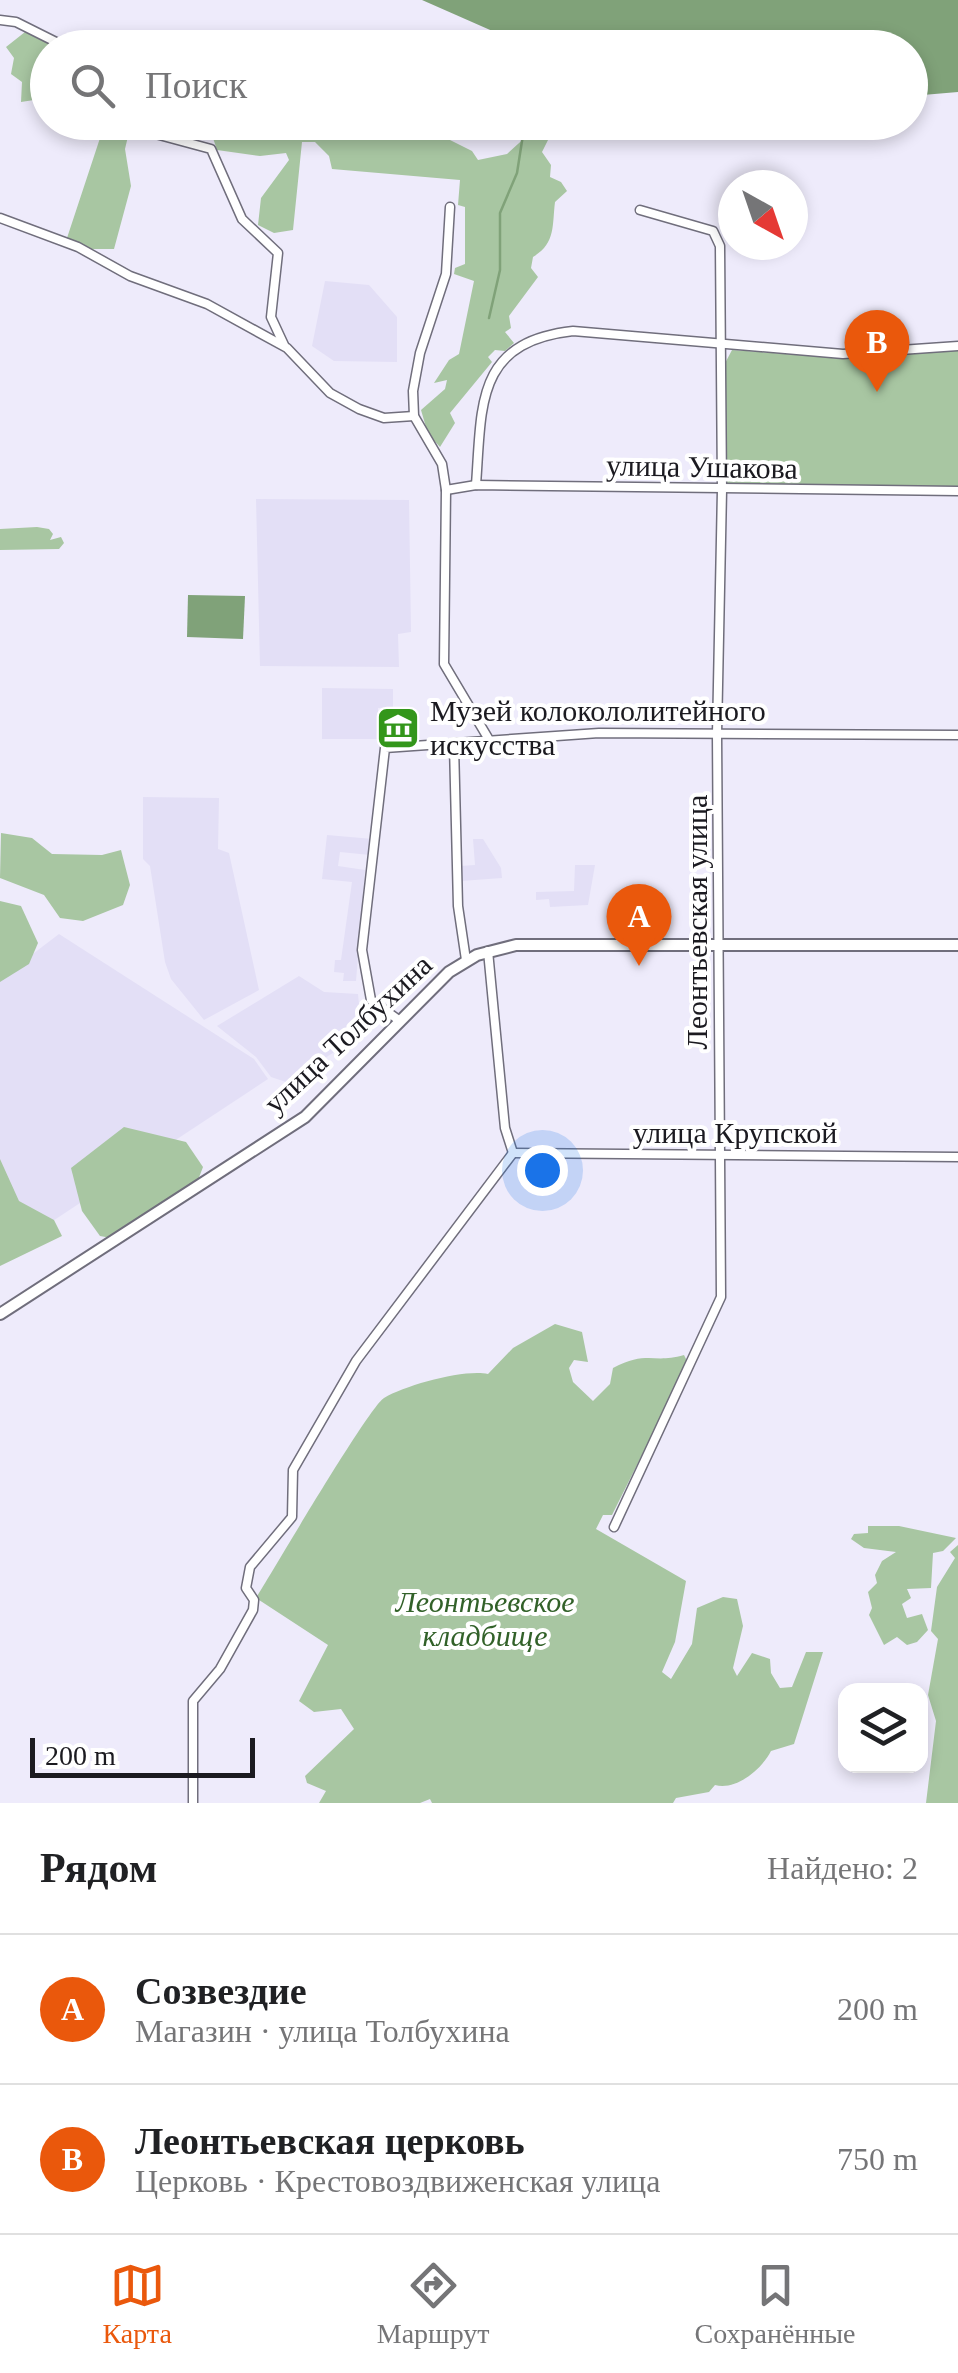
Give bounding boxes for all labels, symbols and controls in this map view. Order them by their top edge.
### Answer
search box [30,30,928,140]
icon: search [65,58,120,113]
text: Поиск [145,64,247,106]
north arrow [718,170,808,260]
pin: B [844,310,910,392]
street label: улица Ушакова [606,448,798,485]
place label: Музей колокололитейного искусства [430,694,766,761]
museum icon: Музей колокололитейного искусства [375,705,421,751]
street label: Леонтьевская улица [680,795,713,1049]
pin: A [606,884,672,966]
street label: улица Толбухина [257,948,438,1120]
street label: улица Крупской [633,1116,837,1149]
your location [517,1145,568,1196]
park label: Леонтьевское кладбище [395,1585,574,1652]
map controls [838,1683,928,1773]
button: layers [838,1683,928,1773]
scale bar [30,1733,255,1778]
text: 200 m [45,1740,116,1771]
text: Рядом [40,1845,157,1891]
text: Найдено: 2 [767,1850,918,1886]
text: Созвездие [135,1970,307,2012]
text: A [61,1991,84,2027]
text: 200 m [837,1991,918,2027]
text: Магазин · улица Толбухина [135,2013,510,2049]
text: Леонтьевская церковь [135,2120,525,2162]
text: B [62,2141,83,2177]
text: 750 m [837,2141,918,2177]
text: Церковь · Крестовоздвиженская улица [135,2163,660,2199]
tab: Карта [102,2258,172,2350]
tab: Маршрут [377,2258,490,2350]
tab: Сохранённые [694,2258,856,2350]

